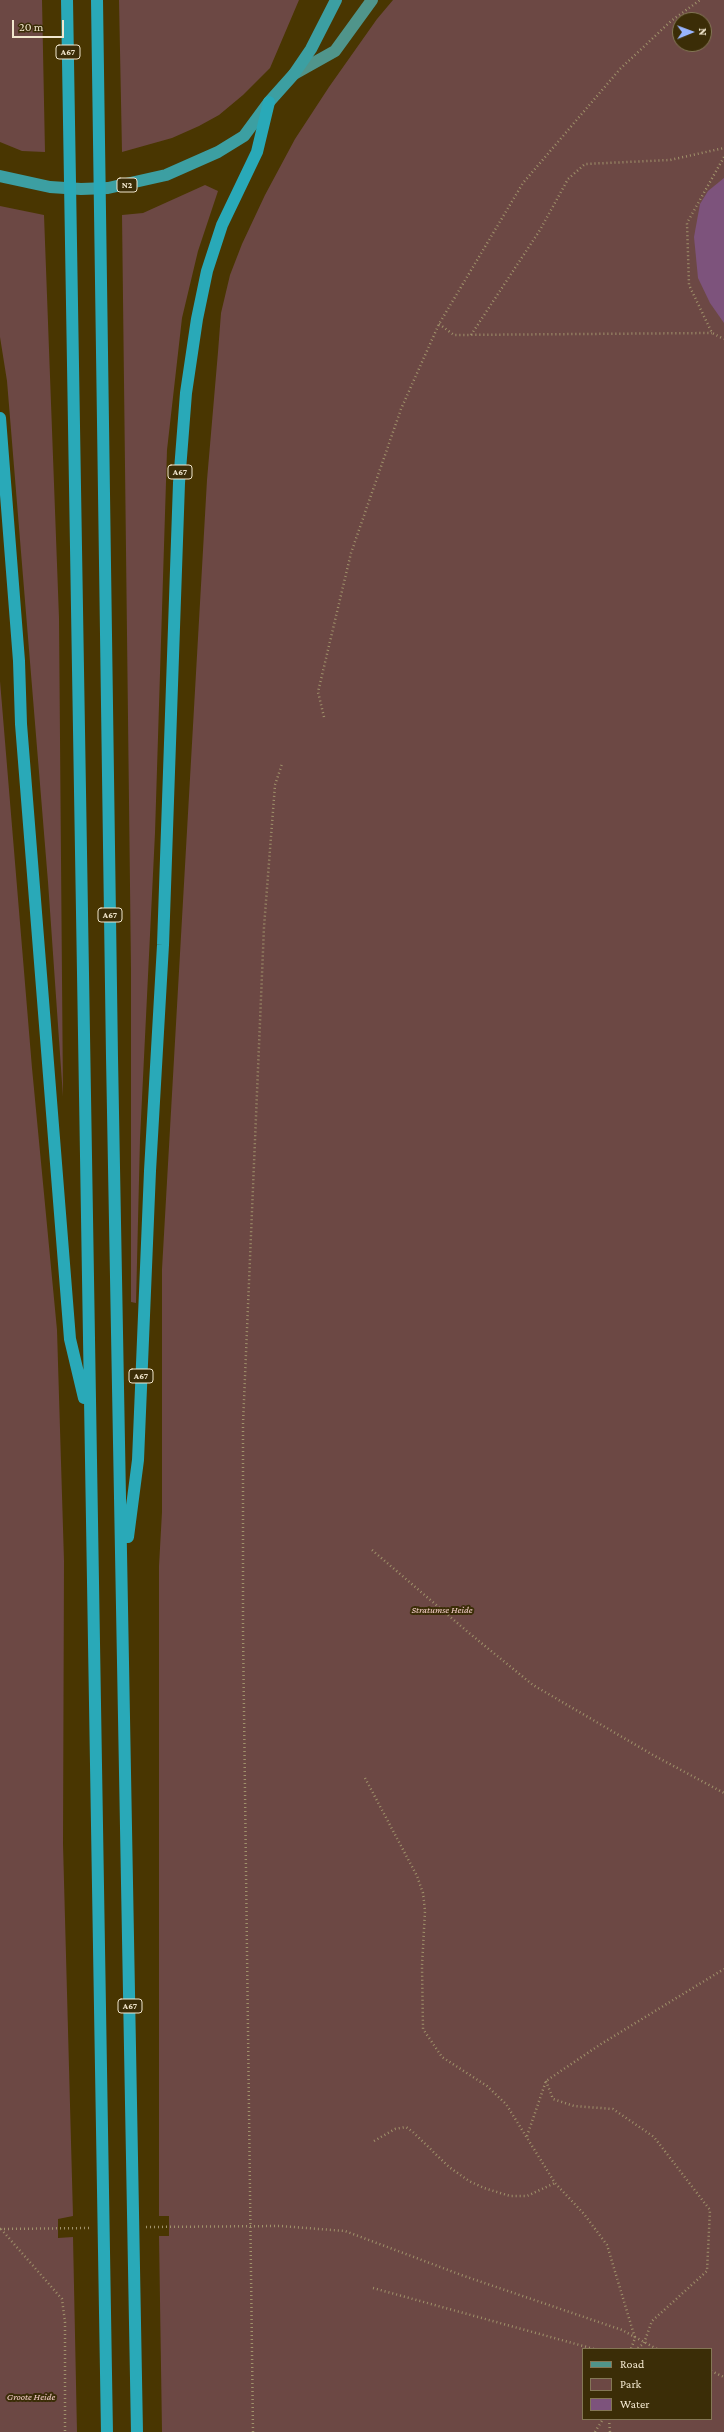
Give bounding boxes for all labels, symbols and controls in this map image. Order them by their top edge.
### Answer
scale bar [14,12,66,38]
north arrow [672,12,712,52]
text: 20 m [19,20,43,34]
text: N [697,28,709,36]
road number: A67 [56,45,80,59]
road number: N2 [117,178,137,192]
road number: A67 [168,465,192,479]
road number: A67 [98,908,122,922]
road number: A67 [129,1369,153,1383]
park label: Stratumse Heide [411,1604,473,1616]
road number: A67 [118,1999,142,2013]
legend [582,2348,712,2420]
text: Road [620,2357,644,2371]
text: Park [620,2377,641,2391]
park label: Groote Heide [7,2391,55,2403]
text: Water [620,2397,649,2411]

